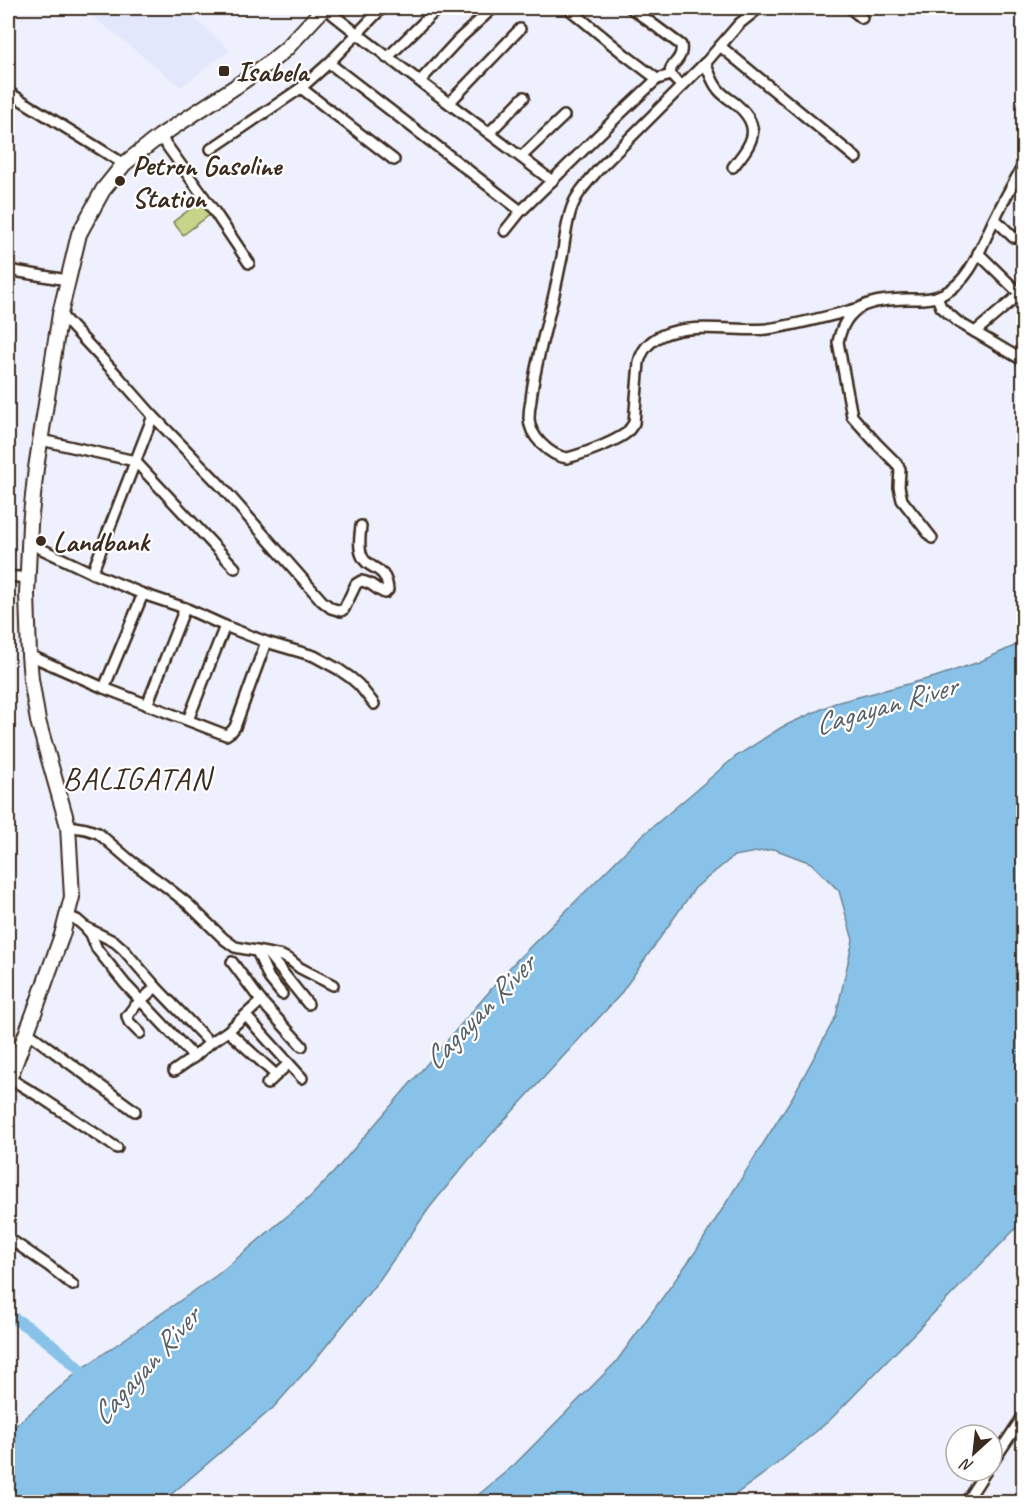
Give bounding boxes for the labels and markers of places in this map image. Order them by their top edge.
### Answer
place label: Isabela [236,54,310,89]
marker: Isabela [217,64,231,78]
place label: Petron Gasoline Station [132,148,284,215]
marker: Petron Gasoline Station [113,174,127,188]
place label: Landbank [53,524,151,559]
marker: Landbank [34,534,48,548]

